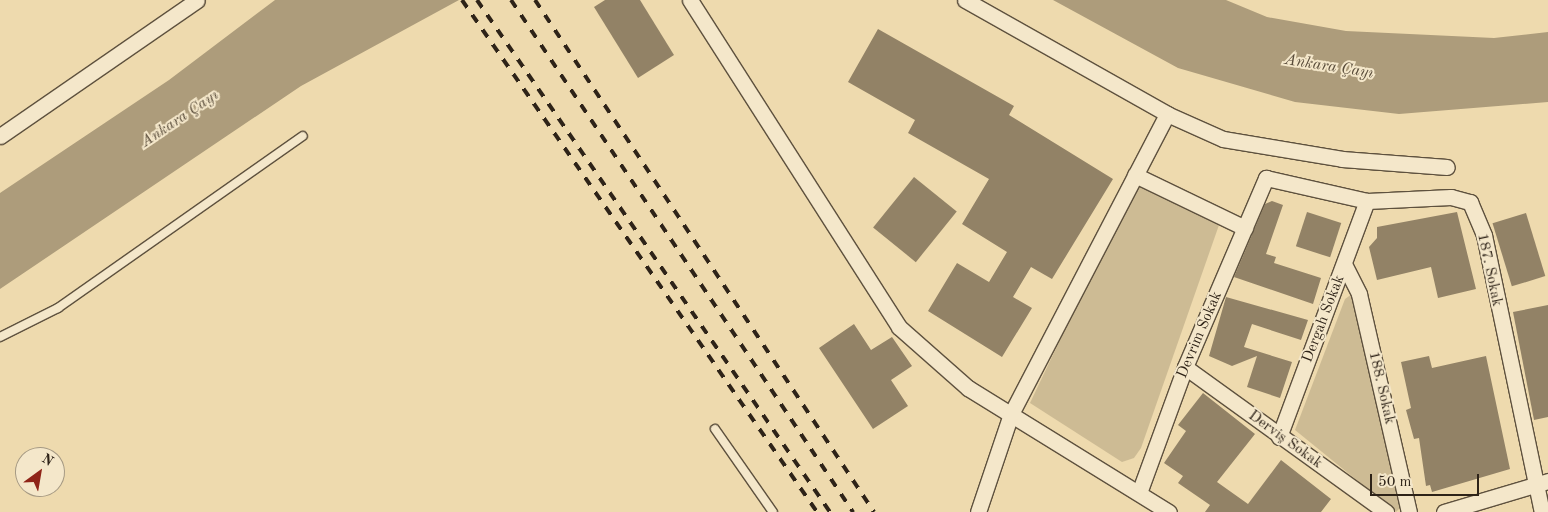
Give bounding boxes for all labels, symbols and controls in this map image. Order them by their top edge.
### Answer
water label: Ankara Çayı [1283,50,1375,84]
water label: Ankara Çayı [137,86,223,152]
street label: 187. Sokak [1472,232,1506,308]
street label: Dergah Sokak [1299,273,1349,365]
street label: Devrim Sokak [1174,289,1226,381]
street label: 188. Sokak [1364,350,1398,426]
street label: Derviş Sokak [1244,407,1326,473]
north arrow [15,447,65,497]
text: N [39,451,56,469]
scale bar [1373,464,1482,496]
text: 50 m [1378,475,1412,490]

